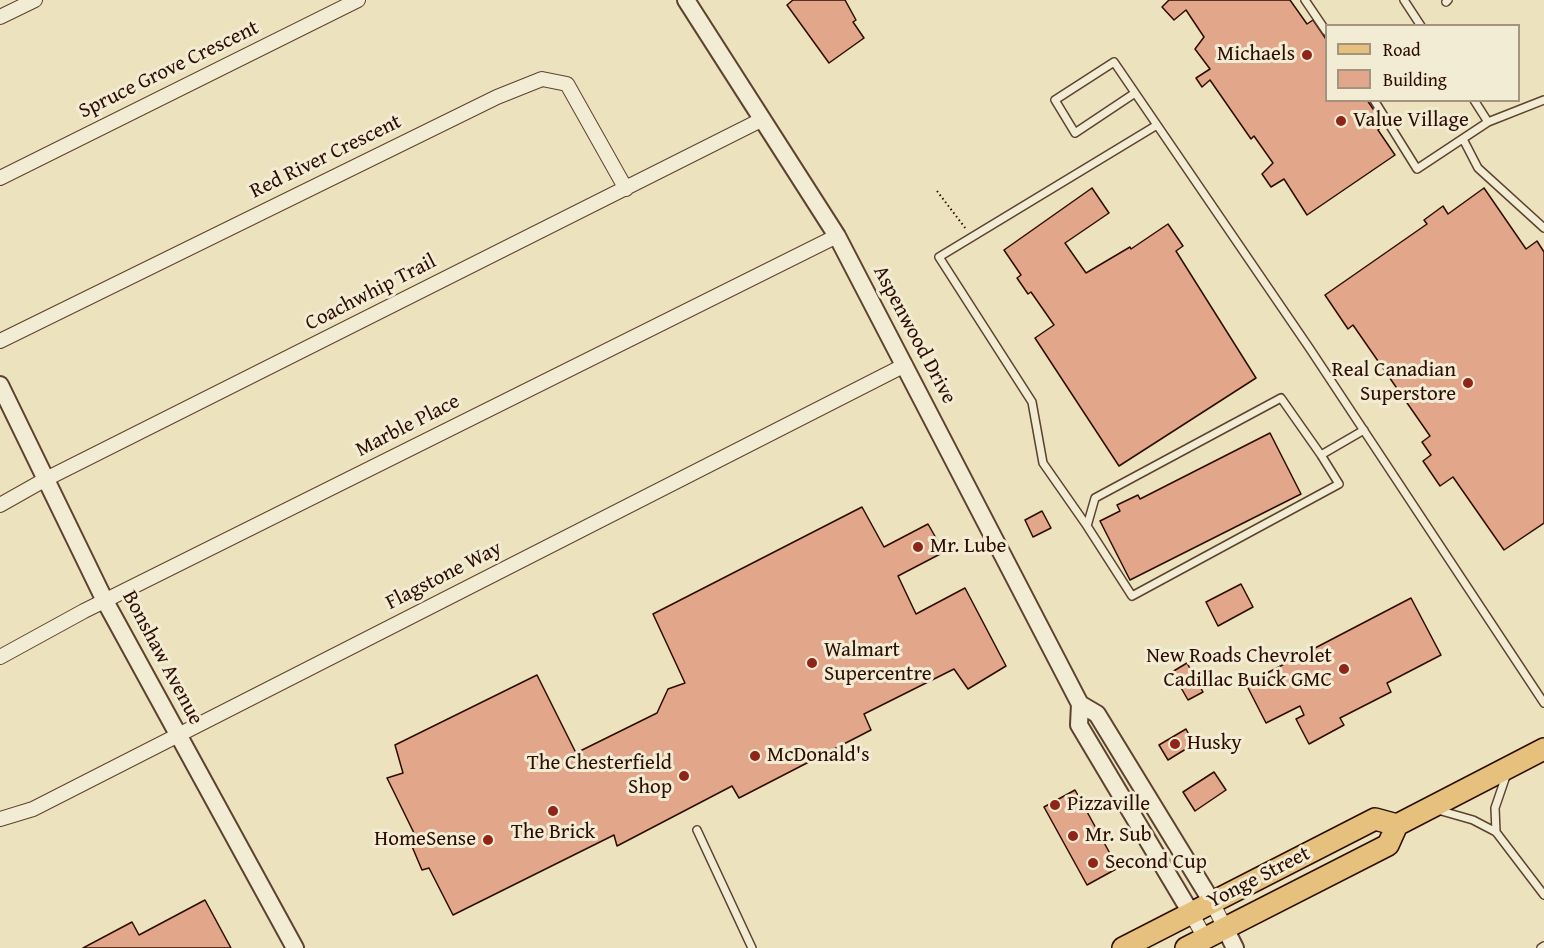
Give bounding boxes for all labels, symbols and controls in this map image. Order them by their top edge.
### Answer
street label: Spruce Grove Crescent [75,15,263,125]
legend [1325,24,1520,102]
text: Road [1383,36,1421,63]
place label: Michaels [1217,42,1295,68]
marker: Michaels [1300,48,1314,62]
text: Building [1383,66,1447,93]
place label: Value Village [1353,108,1469,134]
street label: Red River Crescent [246,109,406,205]
marker: Value Village [1334,114,1348,128]
street label: Coachwhip Trail [301,249,441,337]
street label: Aspenwood Drive [867,262,961,408]
place label: Real Canadian Superstore [1332,358,1456,408]
marker: Real Canadian Superstore [1461,376,1475,390]
street label: Marble Place [352,389,464,463]
place label: Mr. Lube [930,534,1006,560]
street label: Flagstone Way [382,536,506,616]
marker: Mr. Lube [911,540,925,554]
street label: Bonshaw Avenue [116,587,208,729]
place label: Walmart Supercentre [824,638,932,688]
place label: New Roads Chevrolet Cadillac Buick GMC [1146,644,1332,694]
marker: Walmart Supercentre [805,656,819,670]
marker: New Roads Chevrolet Cadillac Buick GMC [1337,662,1351,676]
place label: Husky [1187,731,1242,757]
marker: Husky [1168,737,1182,751]
place label: McDonald's [767,743,870,769]
marker: McDonald's [748,749,762,763]
place label: The Chesterfield Shop [527,751,672,801]
marker: The Chesterfield Shop [677,769,691,783]
place label: Pizzaville [1067,792,1150,818]
marker: Pizzaville [1048,798,1062,812]
marker: The Brick [546,804,560,818]
place label: The Brick [511,820,595,846]
place label: Mr. Sub [1085,823,1152,849]
place label: HomeSense [374,827,476,853]
marker: Mr. Sub [1066,829,1080,843]
marker: HomeSense [481,833,495,847]
street label: Yonge Street [1203,841,1315,915]
place label: Second Cup [1105,850,1207,876]
marker: Second Cup [1086,856,1100,870]

